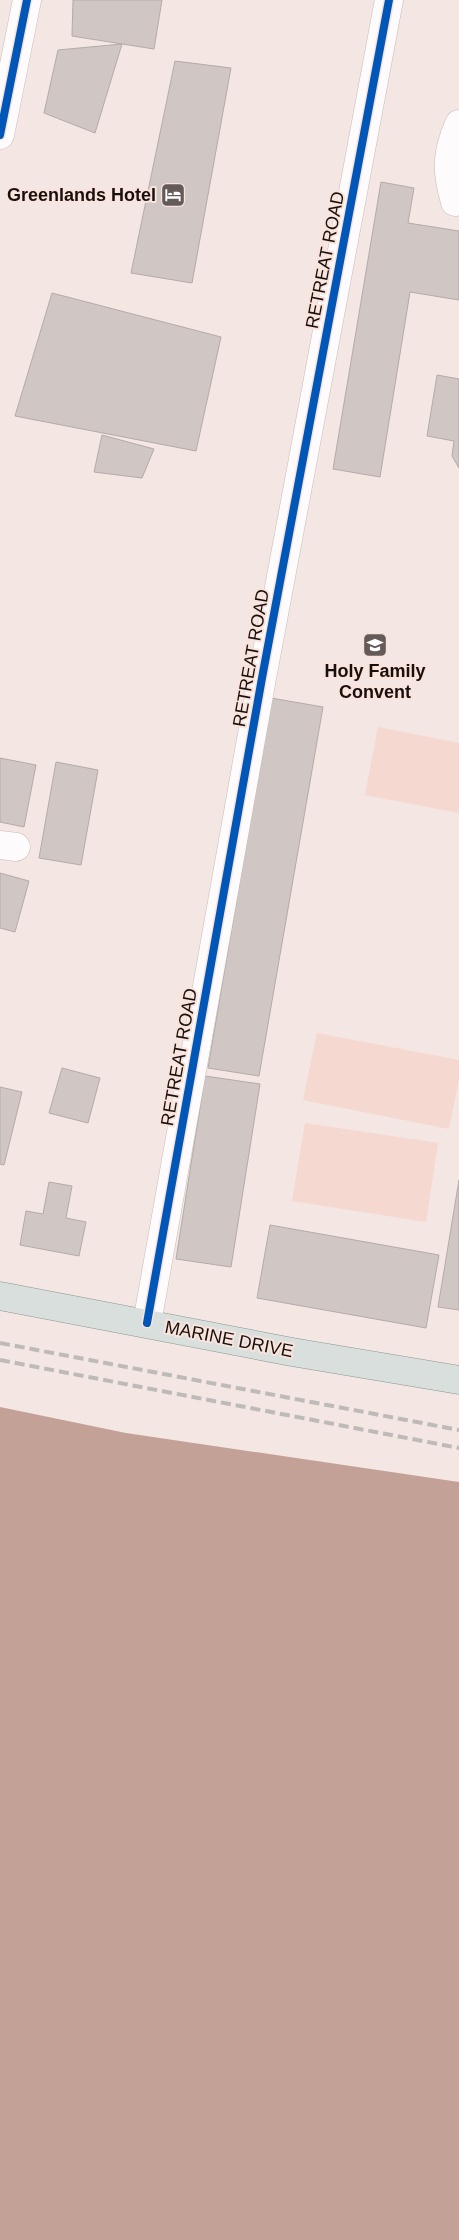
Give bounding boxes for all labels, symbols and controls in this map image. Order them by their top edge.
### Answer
hotel icon: Greenlands Hotel [160,182,186,208]
place label: Greenlands Hotel [7,185,156,205]
street label: RETREAT ROAD [302,190,348,330]
street label: RETREAT ROAD [229,588,273,728]
school or university icon: Holy Family Convent [362,632,388,658]
place label: Holy Family Convent [324,661,426,702]
street label: RETREAT ROAD [157,987,201,1127]
street label: MARINE DRIVE [163,1317,295,1361]

